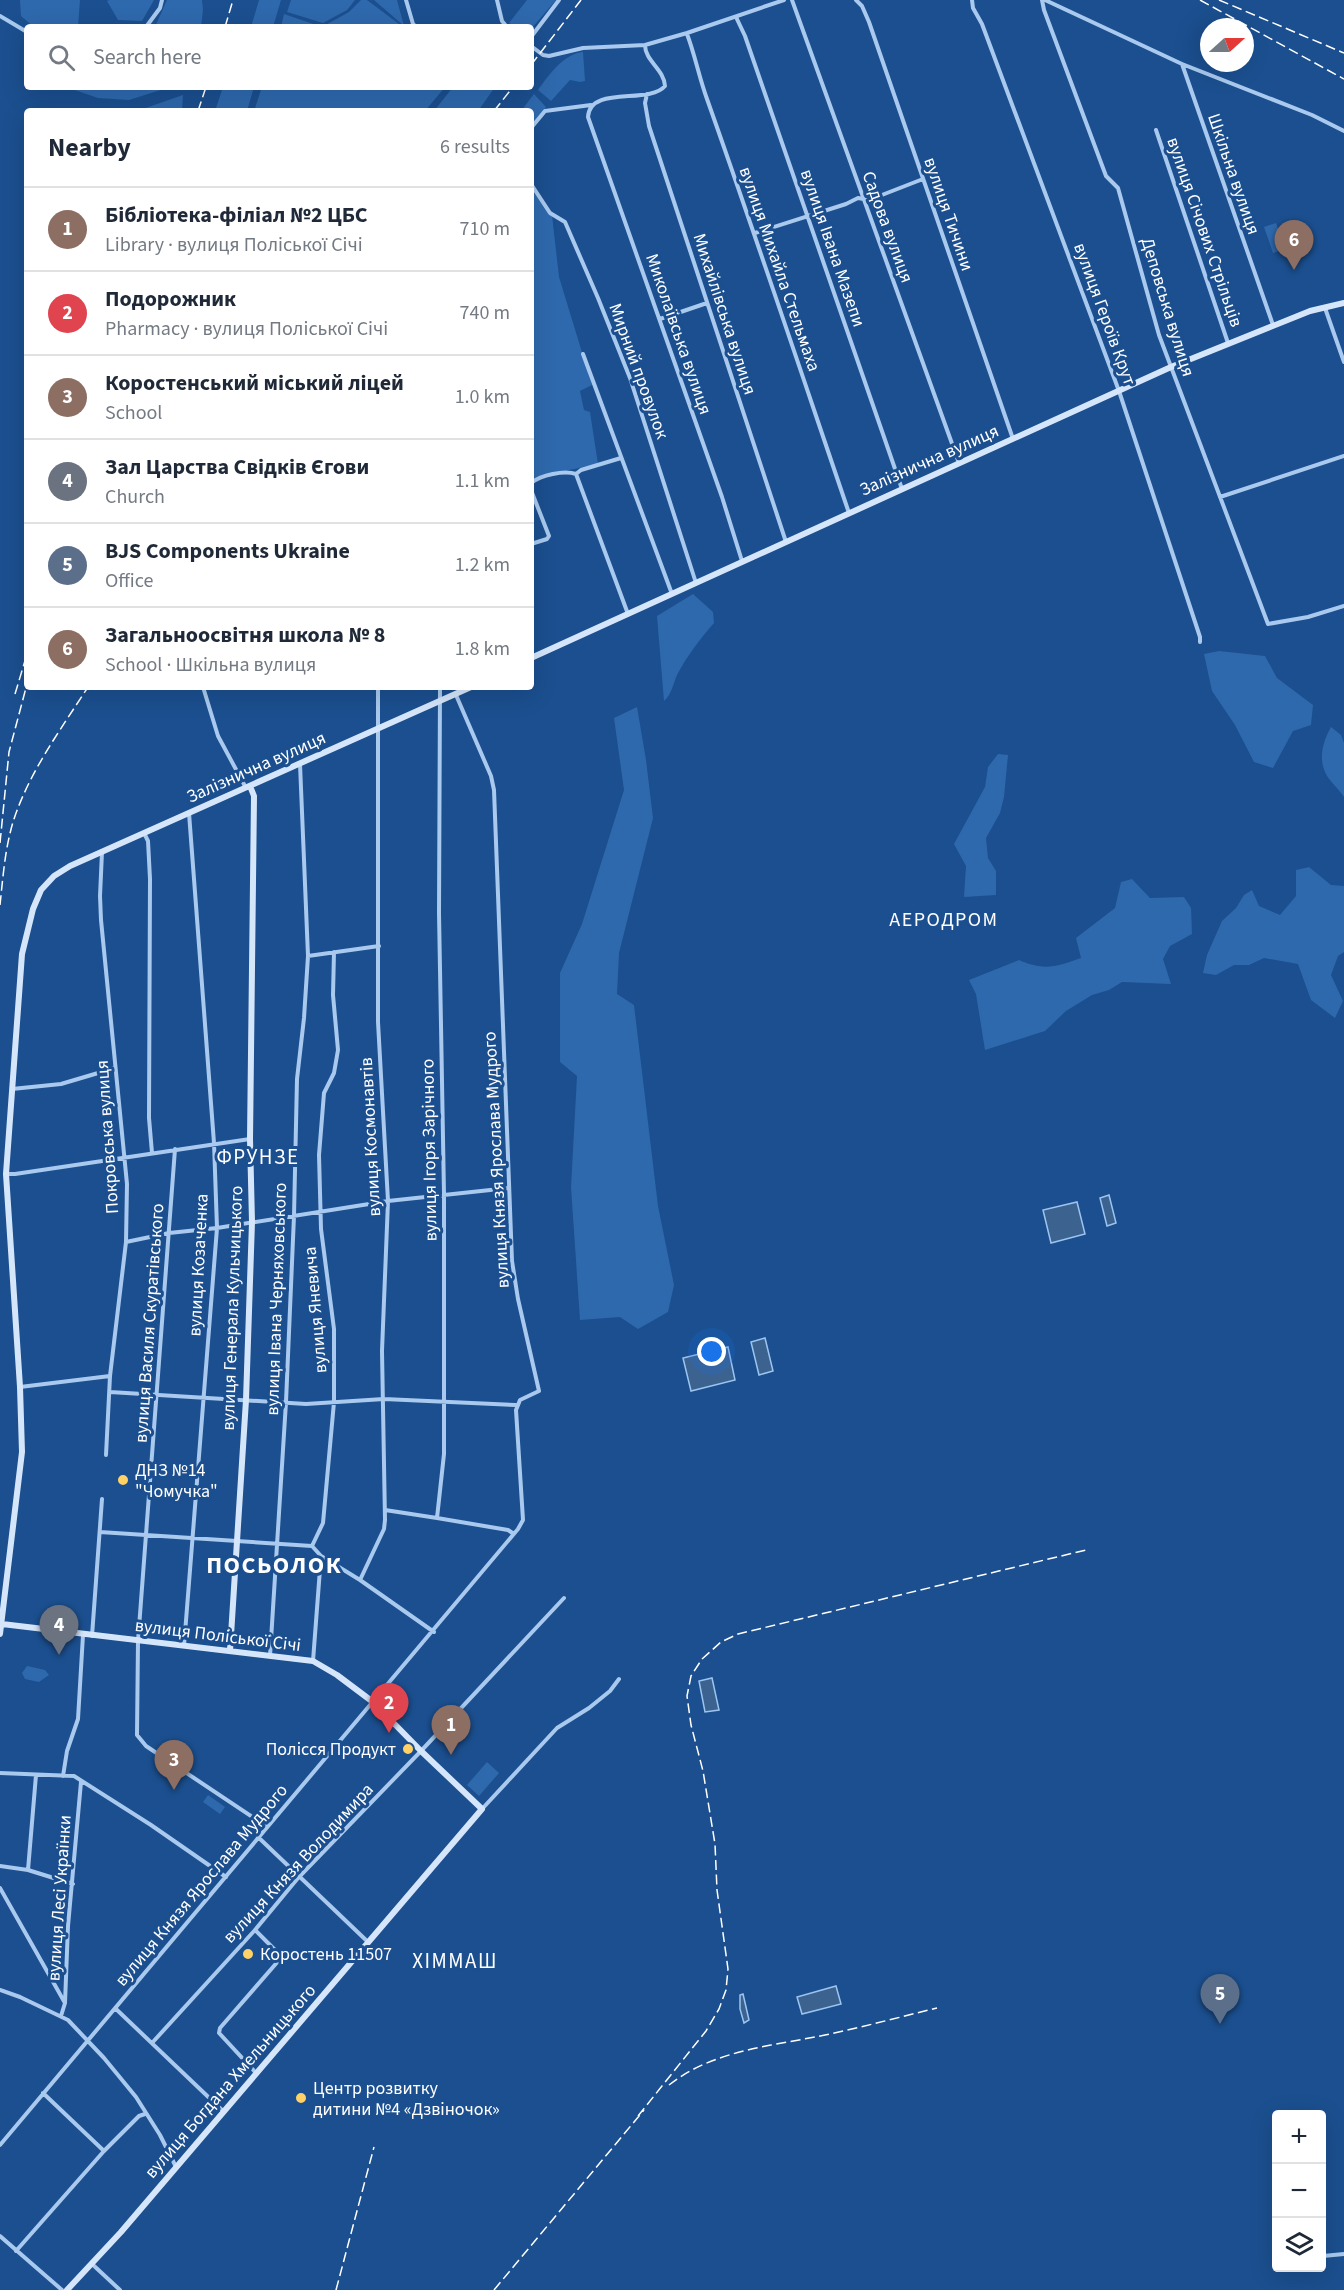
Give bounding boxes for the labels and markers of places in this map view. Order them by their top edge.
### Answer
pin: 6 [1274,220,1314,270]
place label: ДНЗ №14 "Чомучка" [135,1458,218,1504]
marker: ДНЗ №14 "Чомучка" [116,1473,130,1487]
pin: 4 [40,1606,78,1655]
pin: 2 [370,1684,408,1733]
pin: 1 [432,1706,470,1755]
place label: Полісся Продукт [266,1737,396,1762]
pin: 3 [154,1740,194,1790]
marker: Полісся Продукт [401,1742,415,1756]
place label: Коростень 11507 [260,1942,392,1967]
marker: Коростень 11507 [241,1947,255,1961]
pin: 5 [1200,1974,1240,2024]
place label: Центр розвитку дитини №4 «Дзвіночок» [313,2076,500,2122]
marker: Центр розвитку дитини №4 «Дзвіночок» [294,2091,308,2105]

